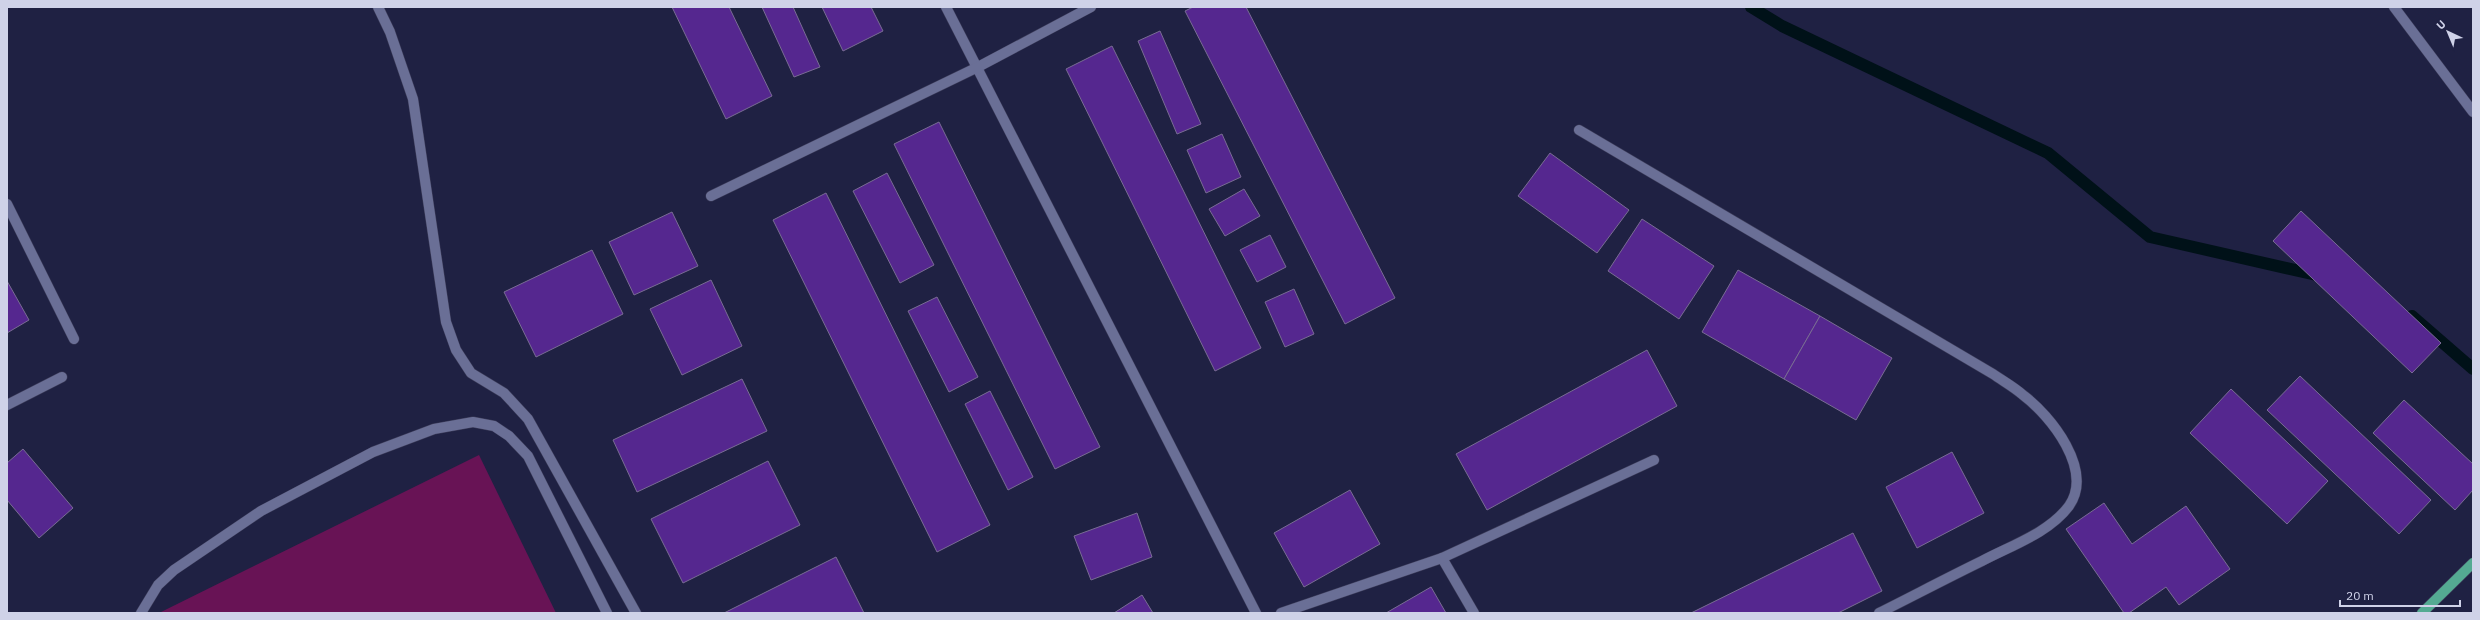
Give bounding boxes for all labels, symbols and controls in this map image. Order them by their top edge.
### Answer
north arrow [2428,12,2468,52]
text: U [2433,17,2449,32]
scale bar [2340,582,2460,608]
text: 20 m [2346,588,2374,603]

